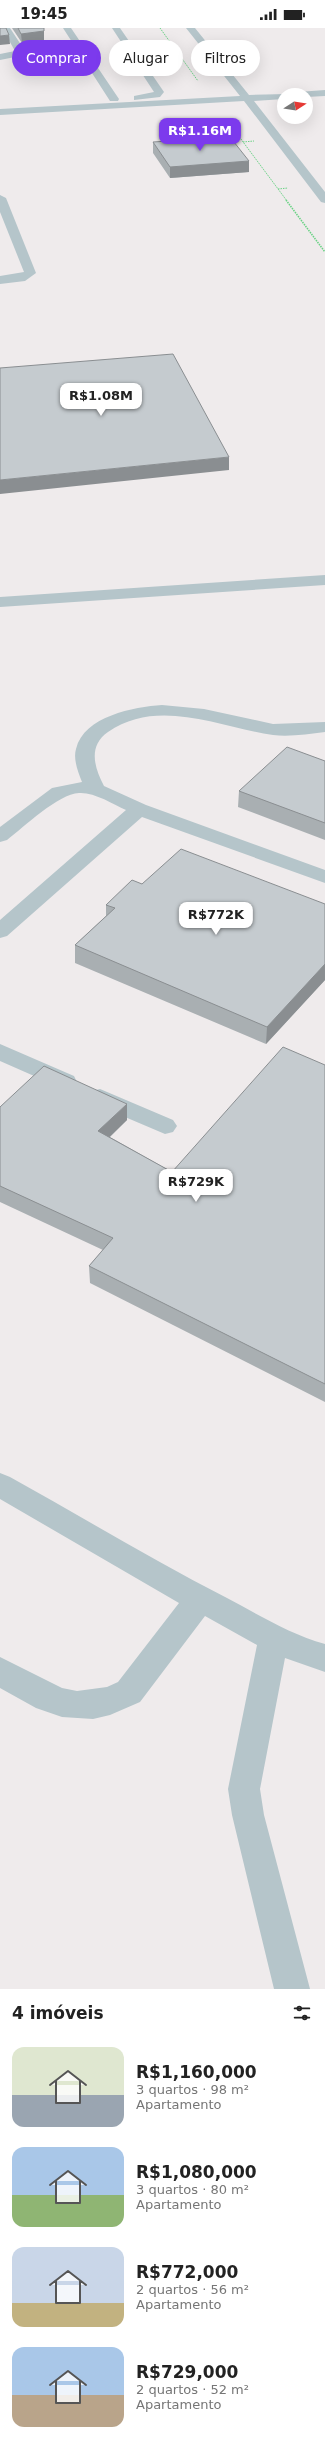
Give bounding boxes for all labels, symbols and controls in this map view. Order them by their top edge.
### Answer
text: 19:45 [20,5,68,23]
chip: Comprar [12,40,101,76]
chip: Alugar [109,40,183,76]
chip: Filtros [191,40,260,76]
north arrow [277,88,313,124]
map controls [277,88,313,124]
pin: R$1.16M [163,118,237,152]
text: R$1.16M [168,123,232,138]
pin: R$1.08M [64,383,138,417]
text: R$1.08M [69,388,133,403]
pin: R$772K [183,902,249,936]
text: R$772K [188,907,244,922]
pin: R$729K [163,1169,229,1203]
text: R$729K [168,1174,224,1189]
icon: filters [291,2002,313,2024]
text: 4 imóveis [12,2003,104,2023]
text: R$1,160,000 [136,2062,257,2082]
icon: home [44,2063,92,2111]
text: 3 quartos · 98 m² [136,2082,249,2097]
text: Apartamento [136,2097,221,2112]
text: R$1,080,000 [136,2162,257,2182]
icon: home [44,2163,92,2211]
text: 3 quartos · 80 m² [136,2182,249,2197]
text: Apartamento [136,2197,221,2212]
text: R$772,000 [136,2262,238,2282]
icon: home [44,2263,92,2311]
text: 2 quartos · 56 m² [136,2282,249,2297]
text: Apartamento [136,2297,221,2312]
text: R$729,000 [136,2362,238,2382]
icon: home [44,2363,92,2411]
text: 2 quartos · 52 m² [136,2382,249,2397]
text: Apartamento [136,2397,221,2412]

